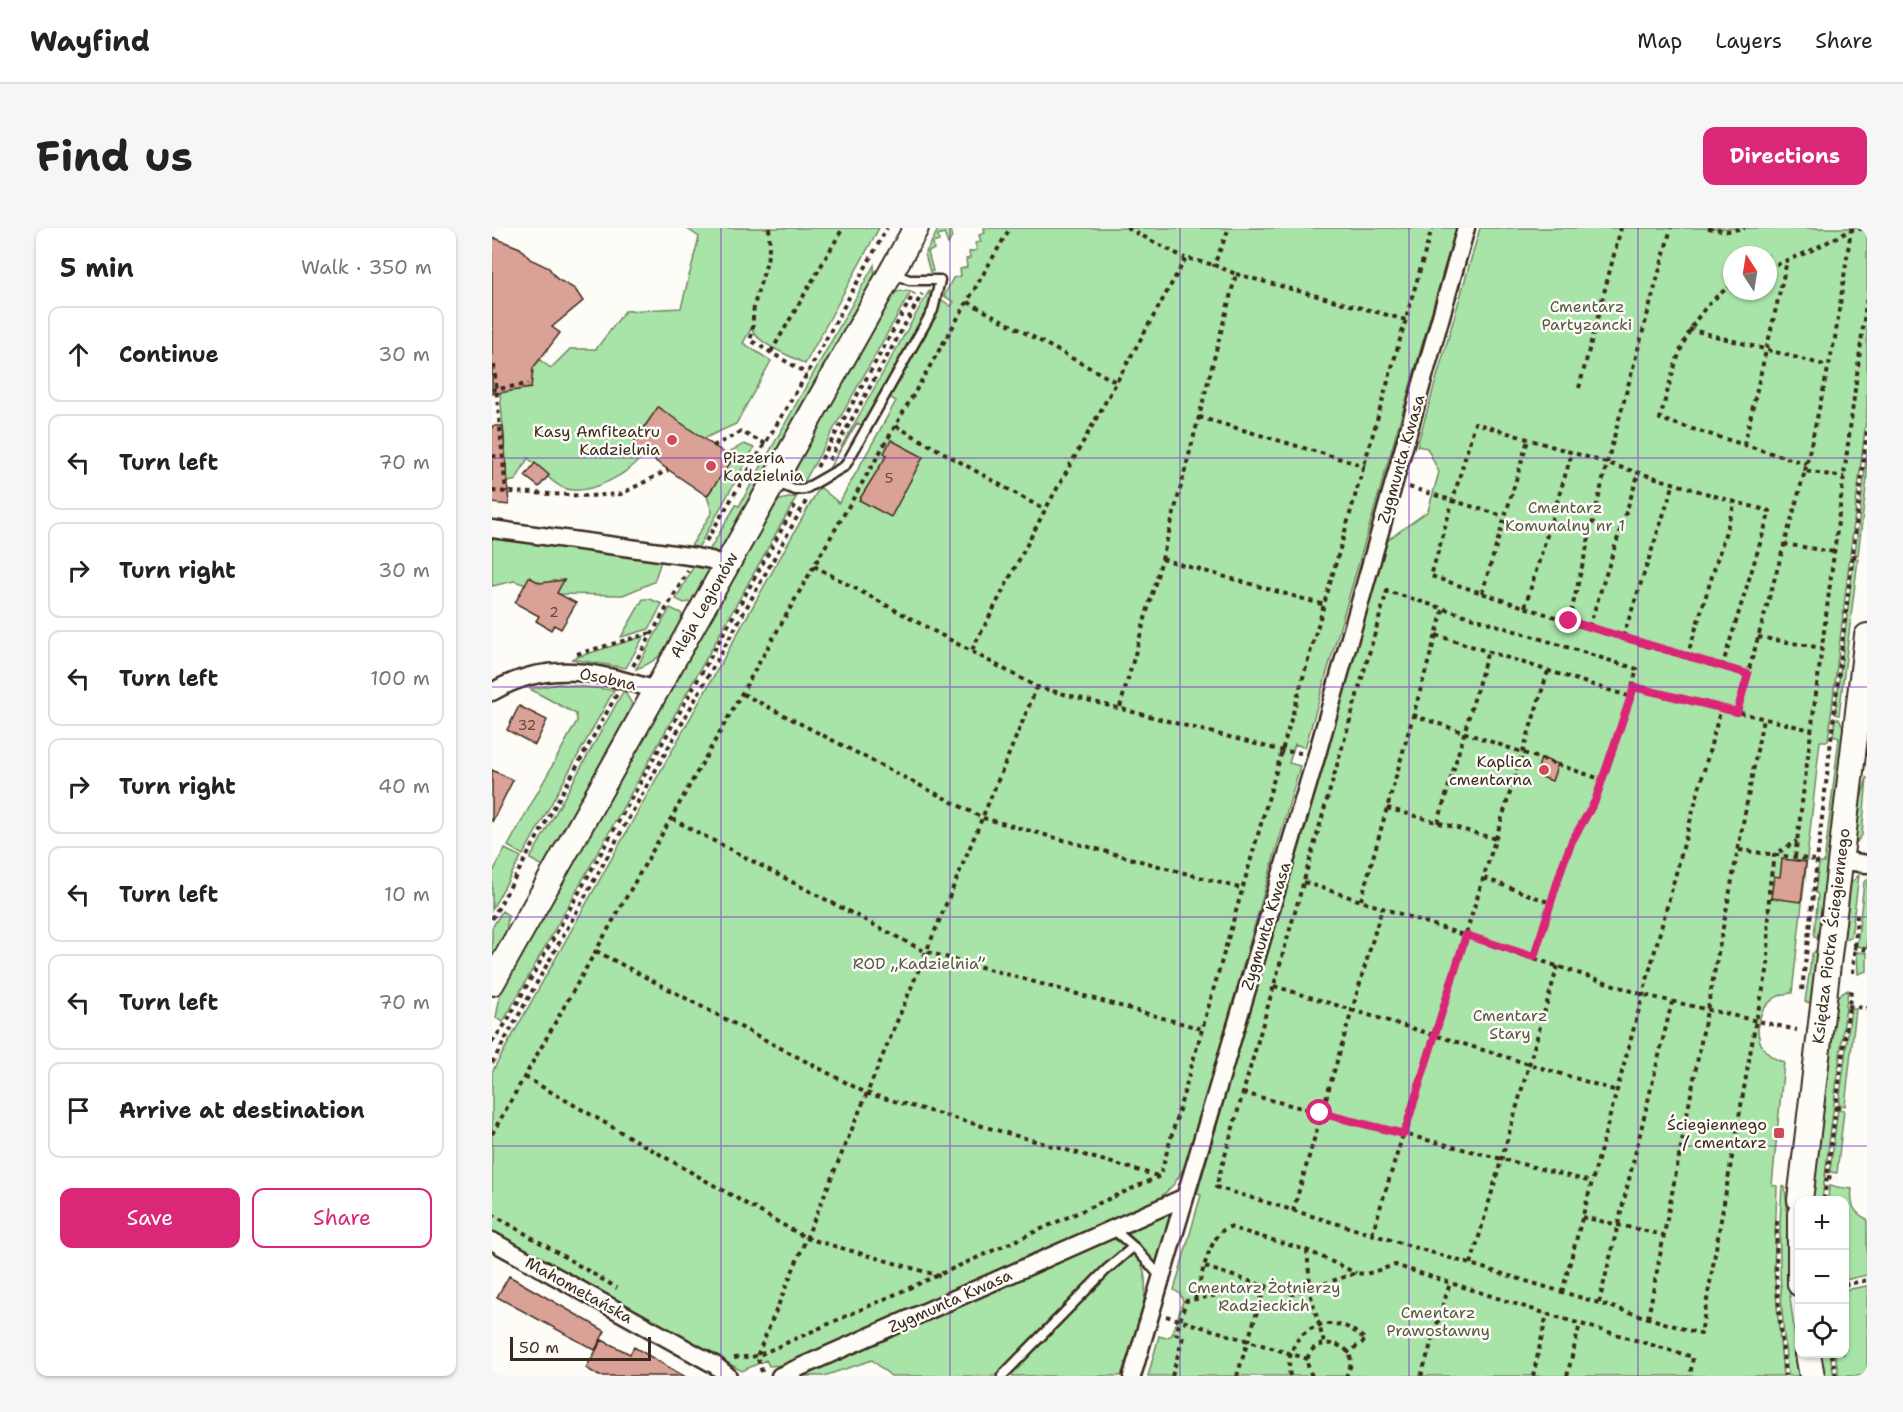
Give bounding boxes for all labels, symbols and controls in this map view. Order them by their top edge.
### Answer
text: Wayfind [30,22,150,60]
text: Map [1637,27,1682,55]
text: Layers [1715,27,1782,55]
text: Share [1815,27,1873,55]
button: Directions [1703,127,1867,185]
text: Find us [36,128,193,184]
north arrow [1723,246,1777,300]
text: 5 min [60,250,134,285]
text: Walk · 350 m [301,254,432,280]
park label: Cmentarz Partyzancki [1542,296,1632,335]
icon: ahead [62,338,95,371]
text: Continue [119,340,219,369]
text: 30 m [378,341,430,367]
street label: Zygmunta Kwasa [1373,392,1429,526]
place label: Kasy Amfiteatru Kadzielnia [534,421,660,460]
marker: Kasy Amfiteatru Kadzielnia [665,433,679,447]
icon: left [62,446,95,479]
place label: Pizzeria Kadzielnia [723,447,804,486]
text: Turn left [119,448,218,477]
text: 70 m [378,449,430,475]
marker: Pizzeria Kadzielnia [704,459,718,473]
house number: 5 [885,469,893,487]
park label: Cmentarz Komunalny nr 1 [1505,497,1625,536]
street label: Aleja Legionów [665,548,743,662]
icon: right [62,554,95,587]
text: Turn right [119,556,236,585]
text: 30 m [378,557,430,583]
house number: 2 [549,603,559,621]
route end [1555,607,1581,633]
icon: left [62,662,95,695]
street label: Osobna [578,663,638,695]
text: Turn left [119,664,218,693]
text: 100 m [370,665,430,691]
house number: 32 [518,716,536,734]
place label: Kaplica cmentarna [1449,751,1532,790]
marker: Kaplica cmentarna [1537,763,1551,777]
icon: right [62,770,95,803]
text: Turn right [119,772,236,801]
text: 40 m [378,773,430,799]
street label: Księdza Piotra Ściegiennego [1807,827,1855,1045]
street label: Zygmunta Kwasa [1236,859,1296,993]
icon: left [62,878,95,911]
text: Turn left [119,880,218,909]
text: 10 m [384,881,430,907]
park label: ROD „Kadzielnia” [853,953,985,974]
icon: left [62,986,95,1019]
text: Turn left [119,988,218,1017]
text: 70 m [378,989,430,1015]
park label: Cmentarz Stary [1473,1005,1547,1044]
icon: arrive [62,1094,95,1127]
text: Arrive at destination [119,1096,365,1125]
route start [1306,1099,1332,1125]
place label: Ściegiennego / cmentarz [1667,1114,1767,1153]
marker: Ściegiennego / cmentarz [1772,1126,1786,1140]
button: Save [60,1188,240,1248]
button: Share [252,1188,432,1248]
map controls [1795,1196,1849,1358]
button: + [1795,1196,1849,1250]
button: − [1795,1250,1849,1304]
street label: Mahometańska [522,1252,637,1328]
street label: Zygmunta Kwasa [885,1264,1015,1338]
park label: Cmentarz Żołnierzy Radzieckich [1188,1277,1340,1316]
park label: Cmentarz Prawosławny [1386,1302,1490,1341]
button: locate [1795,1304,1849,1358]
scale bar [510,1334,651,1362]
text: 50 m [519,1337,559,1358]

